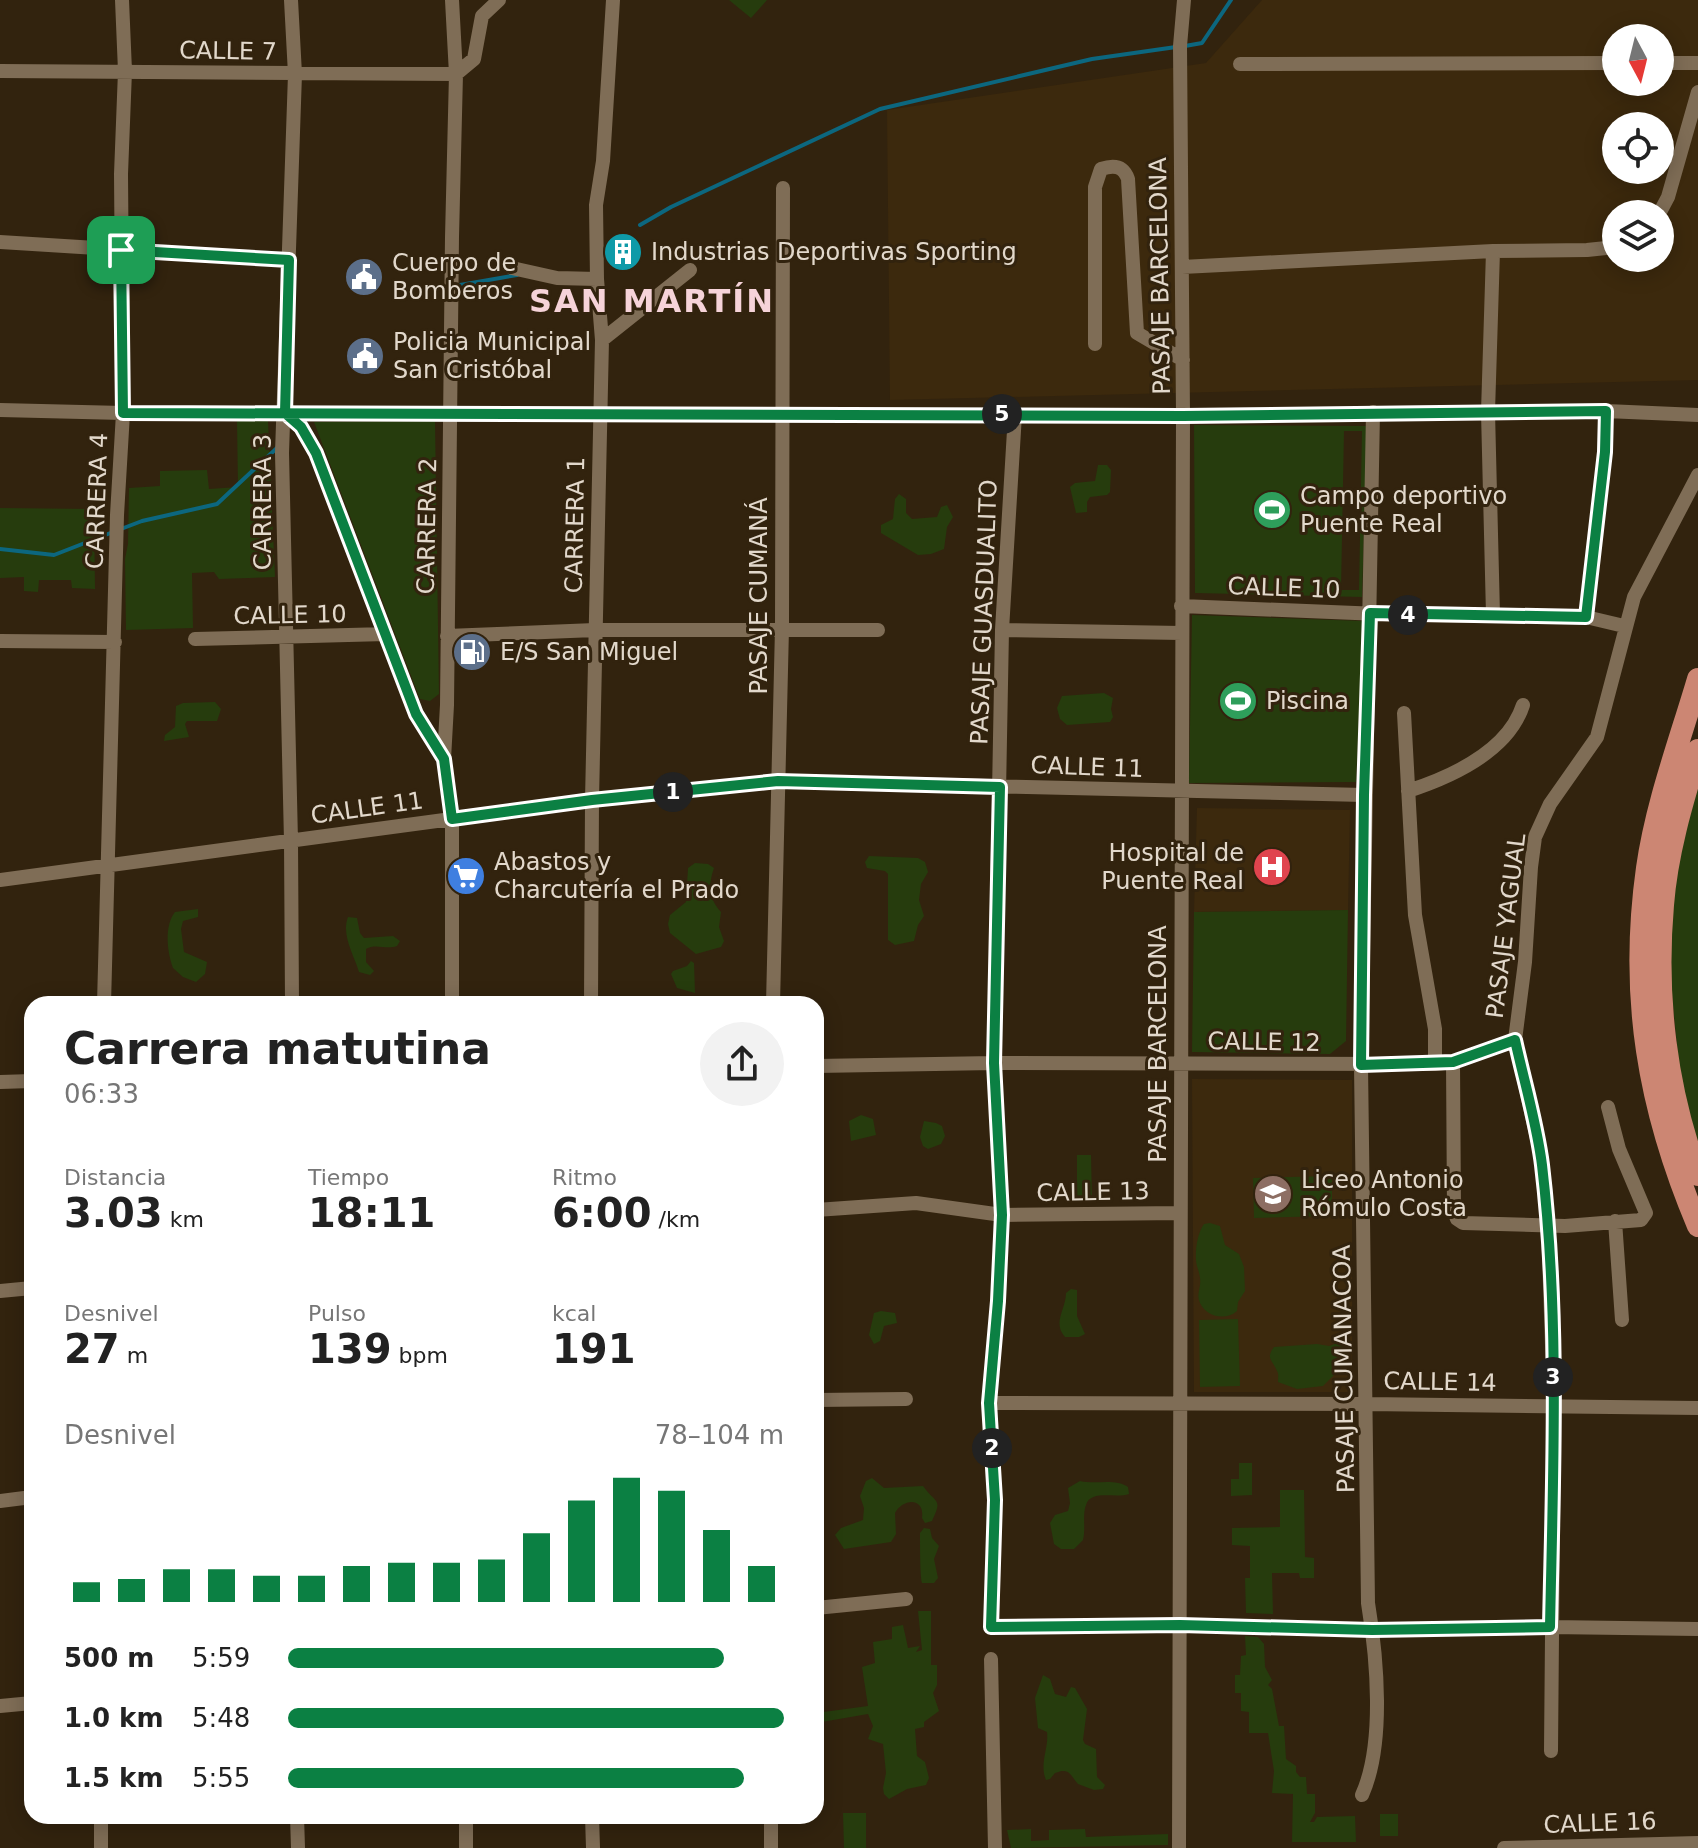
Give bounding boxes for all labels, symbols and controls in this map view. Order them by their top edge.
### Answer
north arrow [1602,24,1674,96]
map controls [1602,24,1674,272]
street label: CALLE 7 [179,36,277,66]
button: locate [1602,112,1674,184]
street label: PASAJE BARCELONA [1144,157,1176,395]
button: layers [1602,200,1674,272]
pin [87,216,155,284]
icon: arrive [99,228,143,272]
building icon: Industrias Deportivas Sporting [602,231,644,273]
place label: Industrias Deportivas Sporting [651,238,1017,266]
place label: Cuerpo de Bomberos [392,249,516,305]
public building icon: Cuerpo de Bomberos [343,256,385,298]
district label: SAN MARTÍN [529,282,775,320]
place label: Policia Municipal San Cristóbal [393,328,591,384]
public building icon: Policia Municipal San Cristóbal [344,335,386,377]
pin: 5 [982,394,1022,434]
text: 5 [994,401,1010,426]
street label: CARRERA 4 [81,432,113,570]
street label: CARRERA 3 [249,434,277,570]
street label: CARRERA 1 [560,456,590,594]
street label: CARRERA 2 [412,457,442,595]
street label: PASAJE GUASDUALITO [965,479,1003,745]
place label: Campo deportivo Puente Real [1300,482,1507,538]
sports icon: Campo deportivo Puente Real [1251,489,1293,531]
street label: PASAJE CUMANÁ [744,497,773,695]
street label: CALLE 10 [1227,572,1341,604]
pin: 4 [1388,595,1428,635]
street label: CALLE 10 [233,600,347,630]
text: 4 [1400,602,1416,627]
fuel station icon: E/S San Miguel [451,631,493,673]
place label: E/S San Miguel [500,638,678,666]
sports icon: Piscina [1217,680,1259,722]
place label: Piscina [1266,687,1349,715]
street label: CALLE 11 [1030,751,1144,783]
pin: 1 [653,772,693,812]
text: 1 [665,779,681,804]
street label: CALLE 11 [309,786,425,830]
street label: PASAJE YAGUAL [1481,831,1531,1020]
place label: Hospital de Puente Real [1101,839,1244,895]
hospital icon: Hospital de Puente Real [1251,846,1293,888]
place label: Abastos y Charcutería el Prado [494,848,739,904]
supermarket icon: Abastos y Charcutería el Prado [445,855,487,897]
street label: PASAJE BARCELONA [1144,925,1172,1163]
button: share [700,1022,784,1106]
text: Carrera matutina [64,1023,491,1074]
street label: CALLE 12 [1207,1027,1321,1057]
text: 06:33 [64,1079,139,1109]
text: Distancia [64,1165,166,1190]
text: Tiempo [308,1165,389,1190]
text: Ritmo [552,1165,617,1190]
place label: Liceo Antonio Rómulo Costa [1301,1166,1467,1222]
school or university icon: Liceo Antonio Rómulo Costa [1252,1173,1294,1215]
street label: CALLE 13 [1036,1177,1150,1207]
text: 3.03 [64,1190,163,1236]
text: 18:11 [308,1190,435,1236]
text: 6:00 [552,1190,652,1236]
text: km [163,1207,204,1232]
text: /km [652,1207,700,1232]
street label: PASAJE CUMANACOA [1328,1244,1360,1493]
text: Desnivel [64,1301,159,1326]
text: Pulso [308,1301,366,1326]
text: kcal [552,1301,596,1326]
text: 27 [64,1326,120,1372]
text: 139 [308,1326,392,1372]
text: 191 [552,1326,636,1372]
text: m [120,1343,148,1368]
text: bpm [392,1343,448,1368]
pin: 3 [1533,1357,1573,1397]
text: 3 [1545,1364,1561,1389]
street label: CALLE 14 [1383,1367,1497,1397]
text: Desnivel [64,1420,176,1450]
text: 78–104 m [655,1420,784,1450]
pin: 2 [972,1428,1012,1468]
text: 2 [984,1435,1000,1460]
text: 500 m [64,1643,154,1673]
text: 5:59 [192,1643,250,1673]
text: 1.0 km [64,1703,164,1733]
text: 5:48 [192,1703,250,1733]
text: 1.5 km [64,1763,164,1793]
text: 5:55 [192,1763,250,1793]
street label: CALLE 16 [1543,1807,1657,1839]

